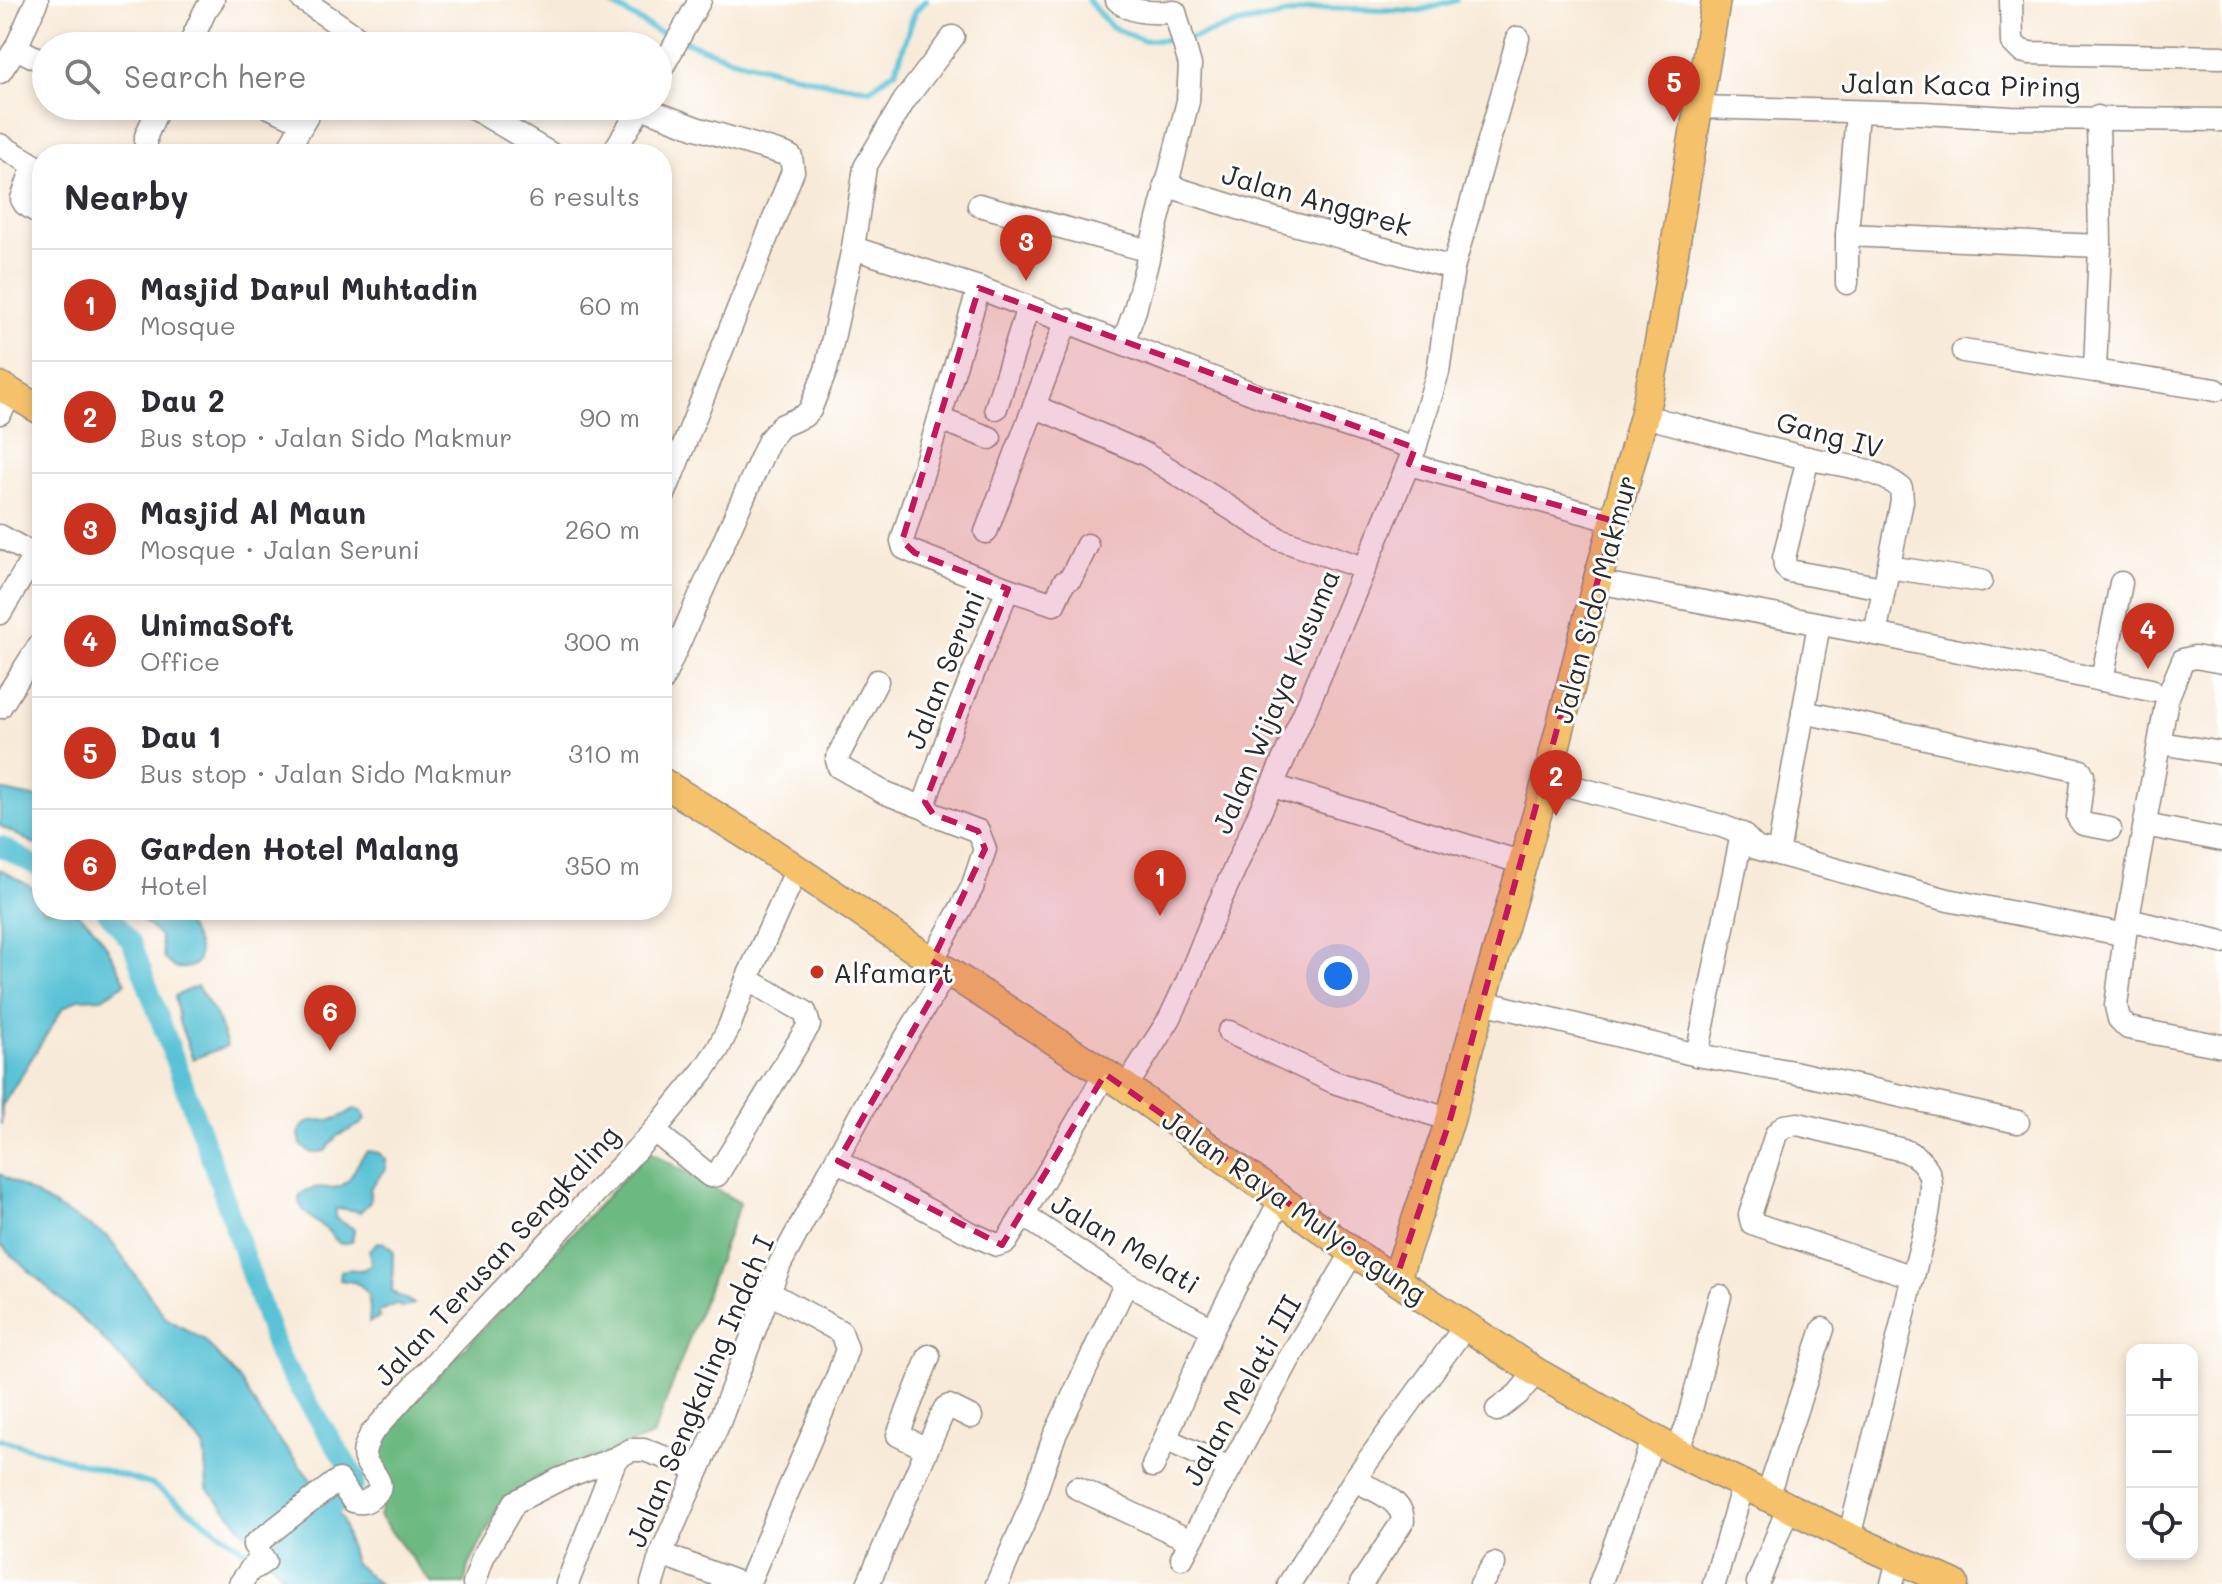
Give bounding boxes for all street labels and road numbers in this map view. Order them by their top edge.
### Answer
street label: Jalan Kaca Piring [1841,64,2081,104]
street label: Jalan Anggrek [1218,155,1416,243]
street label: Gang IV [1773,402,1887,466]
street label: Jalan Sido Makmur [1544,471,1644,727]
street label: Jalan Wijaya Kusuma [1203,563,1347,839]
street label: Jalan Seruni [896,584,992,754]
street label: Jalan Raya Mulyoagung [1156,1101,1434,1311]
street label: Jalan Terusan Sengkaling [365,1117,627,1393]
street label: Jalan Melati [1045,1185,1207,1301]
street label: Jalan Sengkaling Indah I [617,1230,781,1552]
street label: Jalan Melati III [1174,1288,1308,1492]

